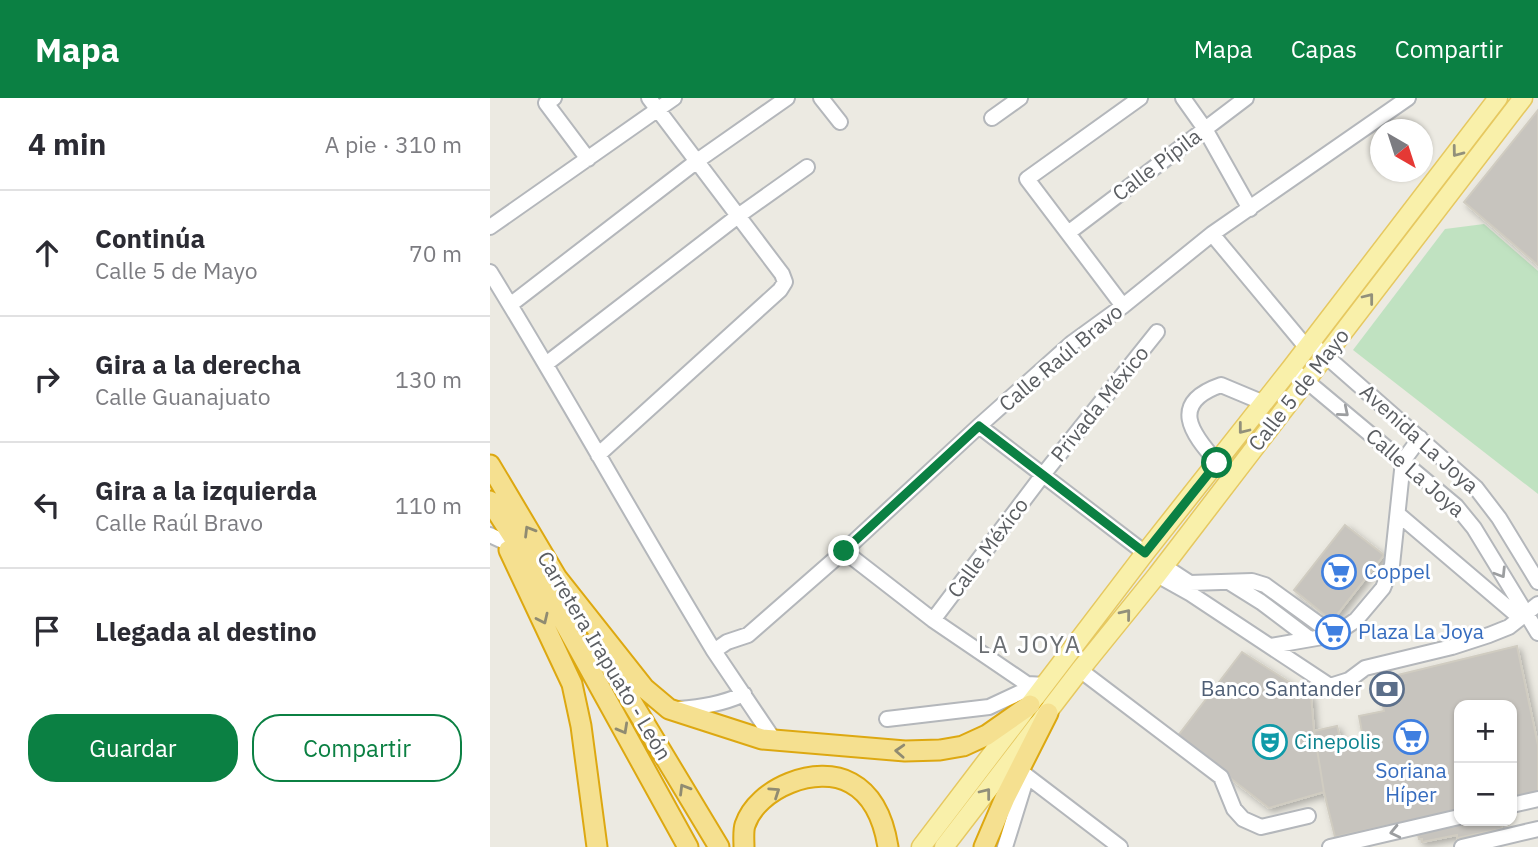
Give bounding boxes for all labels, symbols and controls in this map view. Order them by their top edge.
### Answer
text: Mapa [35,28,120,71]
text: Mapa [1194,33,1253,65]
text: Capas [1291,33,1357,65]
text: Compartir [1395,33,1503,65]
north arrow [1370,119,1433,182]
street label: Calle Pípila [1106,122,1207,207]
text: 4 min [28,124,106,163]
text: A pie · 310 m [325,129,462,159]
one-way arrow [1452,144,1465,157]
text: Continúa [95,221,205,255]
icon: ahead [28,234,66,272]
text: 70 m [409,238,462,268]
text: Calle 5 de Mayo [95,255,258,285]
one-way arrow [1361,293,1374,306]
street label: Calle Raúl Bravo [993,297,1128,417]
street label: Calle 5 de Mayo [1241,322,1355,457]
street label: Privada México [1044,340,1155,467]
text: Gira a la derecha [95,347,301,381]
icon: right [28,360,66,398]
text: 130 m [395,364,462,394]
street label: Avenida La Joya [1354,377,1485,499]
text: Calle Guanajuato [95,381,271,411]
one-way arrow [1336,404,1349,416]
street label: Calle La Joya [1360,421,1471,523]
one-way arrow [1238,422,1251,434]
route start [1201,447,1232,478]
text: Gira a la izquierda [95,473,317,507]
icon: left [28,486,66,524]
text: 110 m [395,490,462,520]
street label: Calle México [940,492,1034,603]
text: Calle Raúl Bravo [95,507,263,537]
one-way arrow [524,525,537,538]
route end [828,535,859,566]
street label: Carretera Irapuato - León [531,546,678,765]
supermarket icon: Coppel [1320,553,1358,591]
place label: Coppel [1364,557,1431,585]
one-way arrow [1493,565,1506,578]
one-way arrow [1117,609,1130,621]
icon: arrive [28,612,66,650]
one-way arrow [535,612,549,625]
supermarket icon: Plaza La Joya [1314,613,1352,651]
text: Llegada al destino [95,614,317,648]
place label: Plaza La Joya [1358,617,1484,645]
district label: LA JOYA [978,628,1082,660]
bank icon: Banco Santander [1368,670,1406,708]
place label: Banco Santander [1201,674,1362,702]
map controls [1454,700,1517,826]
button: + [1454,700,1517,763]
button: Guardar [28,714,238,782]
button: Compartir [252,714,462,782]
supermarket icon: Soriana Híper [1392,718,1430,756]
one-way arrow [615,721,628,734]
theatre icon: Cinepolis [1251,723,1289,761]
place label: Cinepolis [1294,727,1381,755]
one-way arrow [894,743,905,758]
place label: Soriana Híper [1375,756,1447,808]
button: − [1454,763,1517,826]
one-way arrow [679,783,692,796]
one-way arrow [768,787,781,800]
one-way arrow [977,789,990,801]
one-way arrow [1389,824,1401,838]

